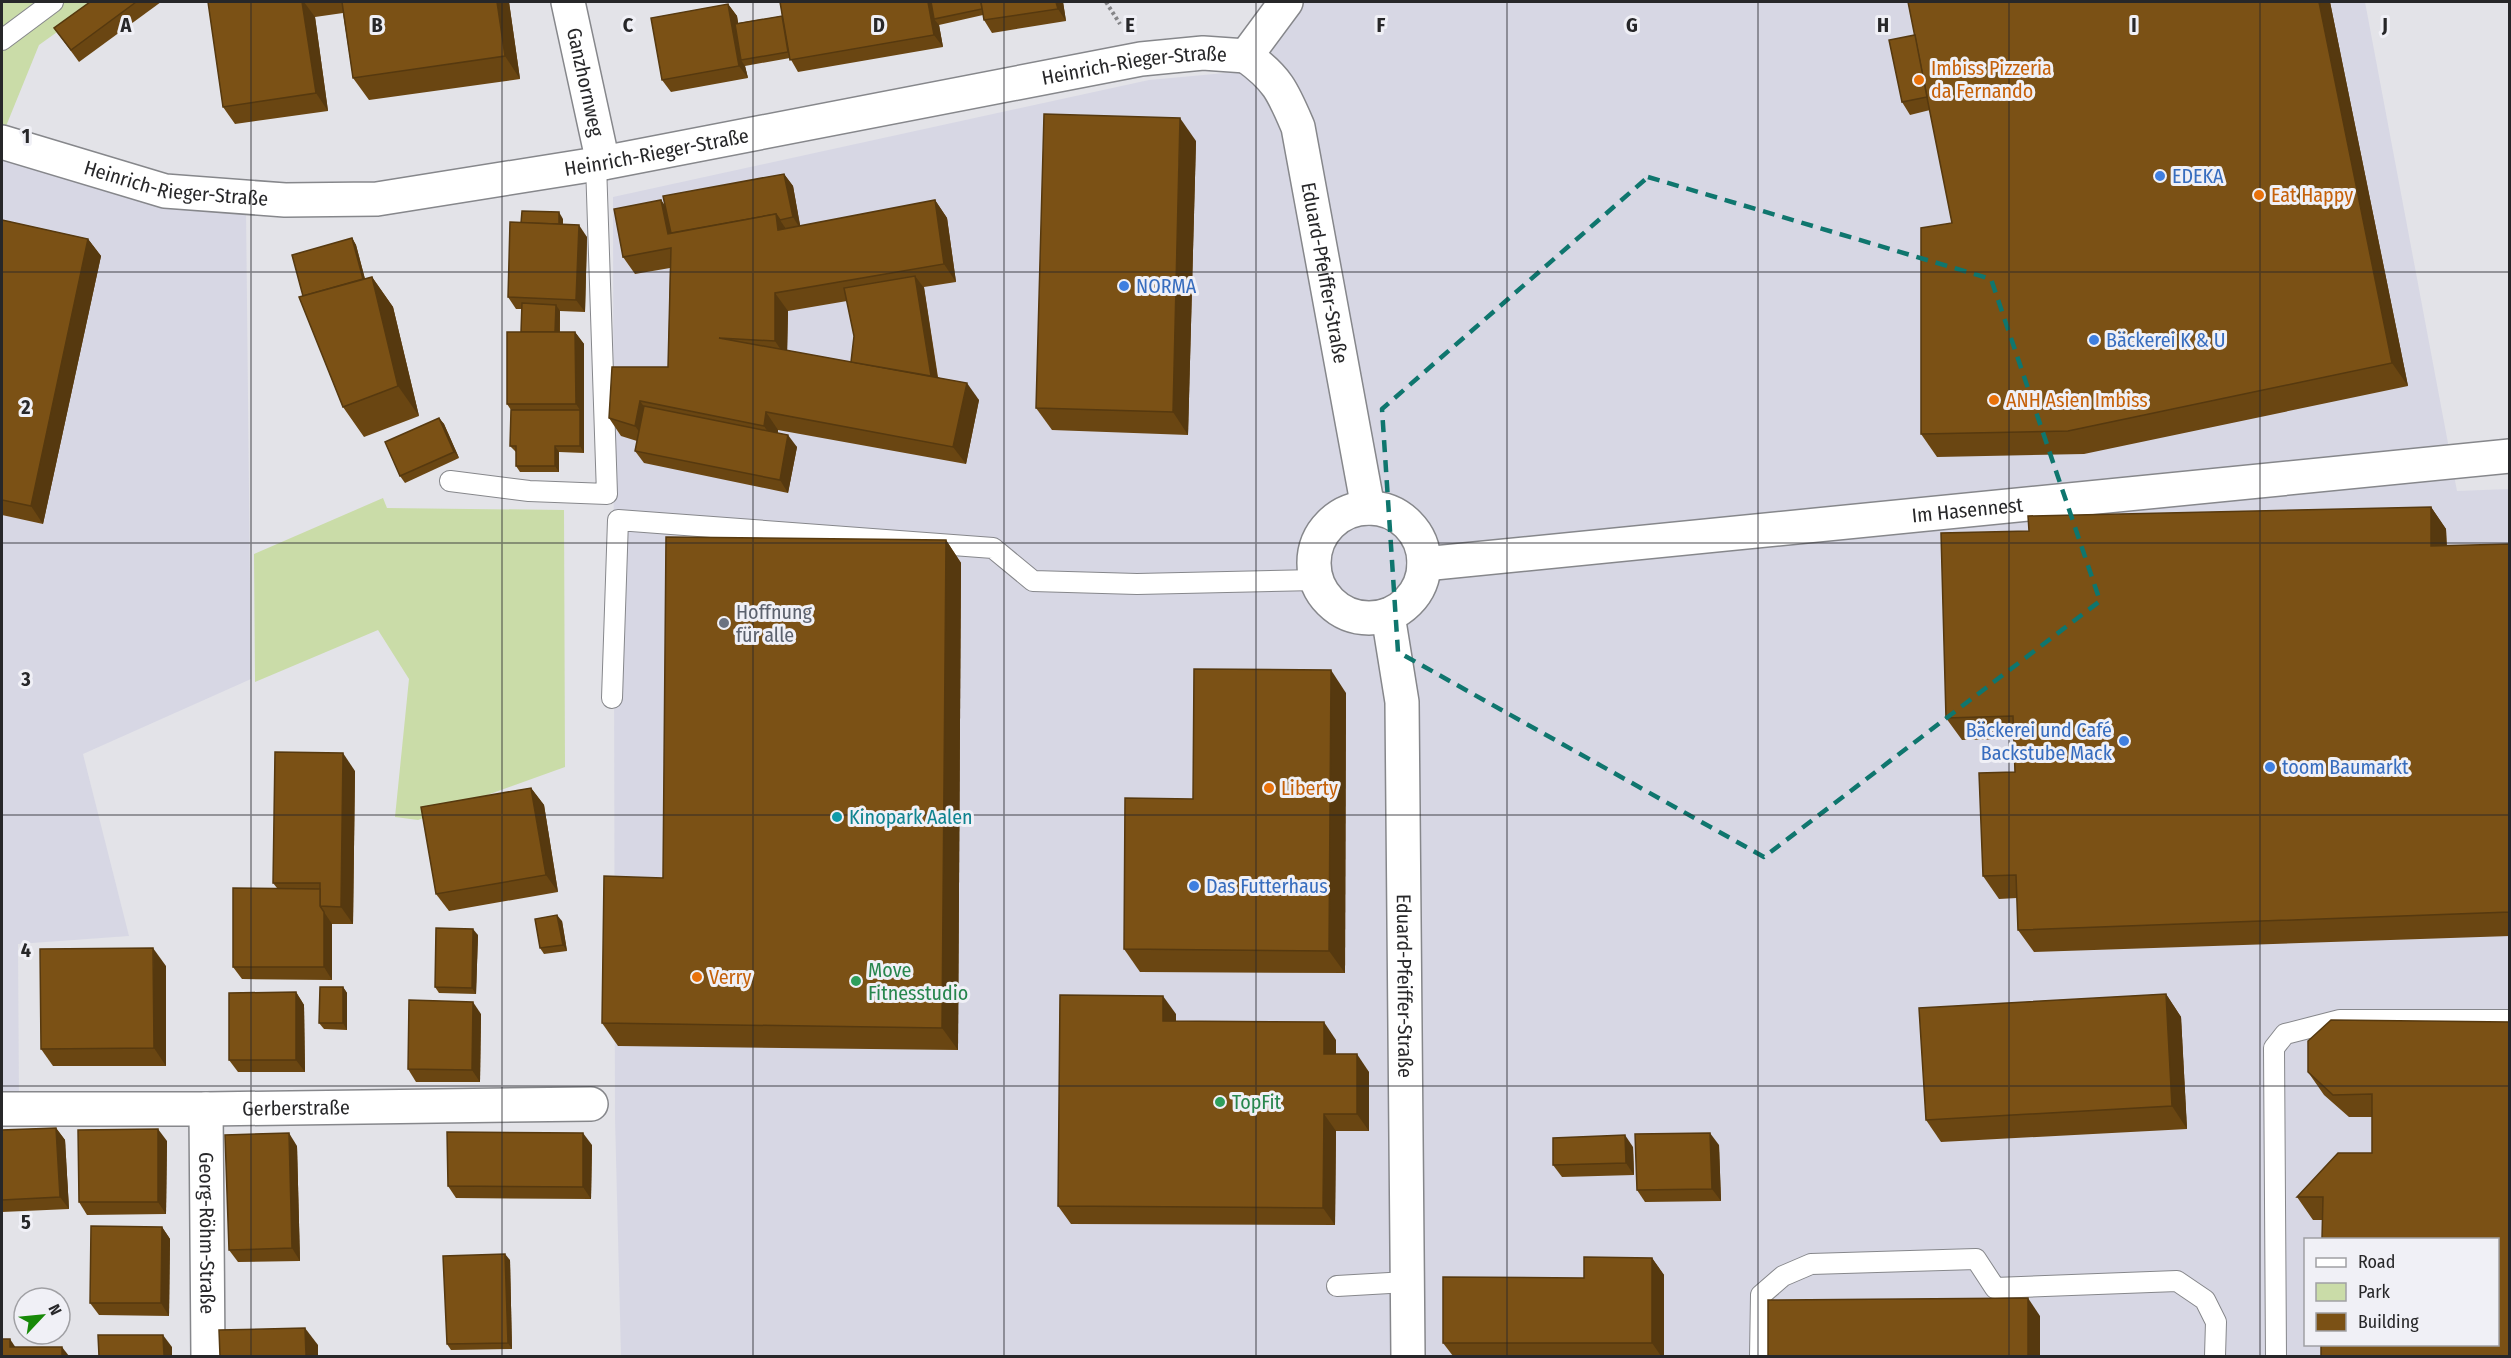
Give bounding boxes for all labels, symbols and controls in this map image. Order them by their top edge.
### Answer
text: A [120,13,133,37]
text: B [371,13,383,37]
text: C [623,13,634,37]
text: D [873,13,885,37]
text: E [1125,13,1135,37]
text: F [1377,13,1386,37]
text: G [1626,13,1638,37]
text: H [1877,13,1889,37]
text: I [2131,13,2137,37]
text: J [2381,13,2388,37]
street label: Ganzhornweg [562,25,609,139]
street label: Heinrich-Rieger-Straße [1040,41,1228,90]
place label: Imbiss Pizzeria da Fernando [1931,56,2052,103]
marker: Imbiss Pizzeria da Fernando [1912,73,1926,87]
street label: Heinrich-Rieger-Straße [563,123,751,181]
text: 1 [22,124,30,148]
street label: Heinrich-Rieger-Straße [81,155,269,211]
place label: EDEKA [2172,164,2224,188]
marker: EDEKA [2153,169,2167,183]
street label: Eduard-Pfeiffer-Straße [1296,180,1353,366]
place label: Eat Happy [2271,183,2353,207]
marker: Eat Happy [2252,188,2266,202]
place label: NORMA [1136,274,1197,298]
marker: NORMA [1117,279,1131,293]
place label: Bäckerei K & U [2106,328,2225,352]
marker: Bäckerei K & U [2087,333,2101,347]
place label: ANH Asien Imbiss [2006,388,2148,412]
marker: ANH Asien Imbiss [1987,393,2001,407]
text: 2 [20,395,31,419]
street label: Im Hasennest [1911,492,2025,527]
place label: Hoffnung für alle [736,600,812,647]
marker: Hoffnung für alle [717,616,731,630]
text: 3 [20,667,31,691]
place label: Bäckerei und Café Backstube Mack [1966,718,2113,765]
marker: Bäckerei und Café Backstube Mack [2117,734,2131,748]
place label: toom Baumarkt [2282,755,2409,779]
marker: toom Baumarkt [2263,760,2277,774]
place label: Liberty [1281,776,1338,800]
marker: Liberty [1262,781,1276,795]
place label: Kinopark Aalen [849,805,973,829]
marker: Kinopark Aalen [830,810,844,824]
place label: Das Futterhaus [1206,874,1328,898]
marker: Das Futterhaus [1187,879,1201,893]
street label: Eduard-Pfeiffer-Straße [1392,894,1417,1078]
text: 4 [21,938,31,962]
place label: Move Fitnesstudio [868,958,968,1005]
place label: Verry [709,965,752,989]
marker: Verry [690,970,704,984]
marker: Move Fitnesstudio [849,974,863,988]
place label: TopFit [1232,1090,1281,1114]
street label: Gerberstraße [242,1095,350,1121]
marker: TopFit [1213,1095,1227,1109]
street label: Georg-Röhm-Straße [194,1152,220,1314]
text: 5 [21,1210,31,1234]
legend [2304,1238,2499,1346]
text: Road [2358,1251,2395,1273]
text: Park [2358,1281,2391,1303]
north arrow [12,1286,72,1346]
text: N [44,1301,66,1318]
text: Building [2358,1311,2419,1333]

